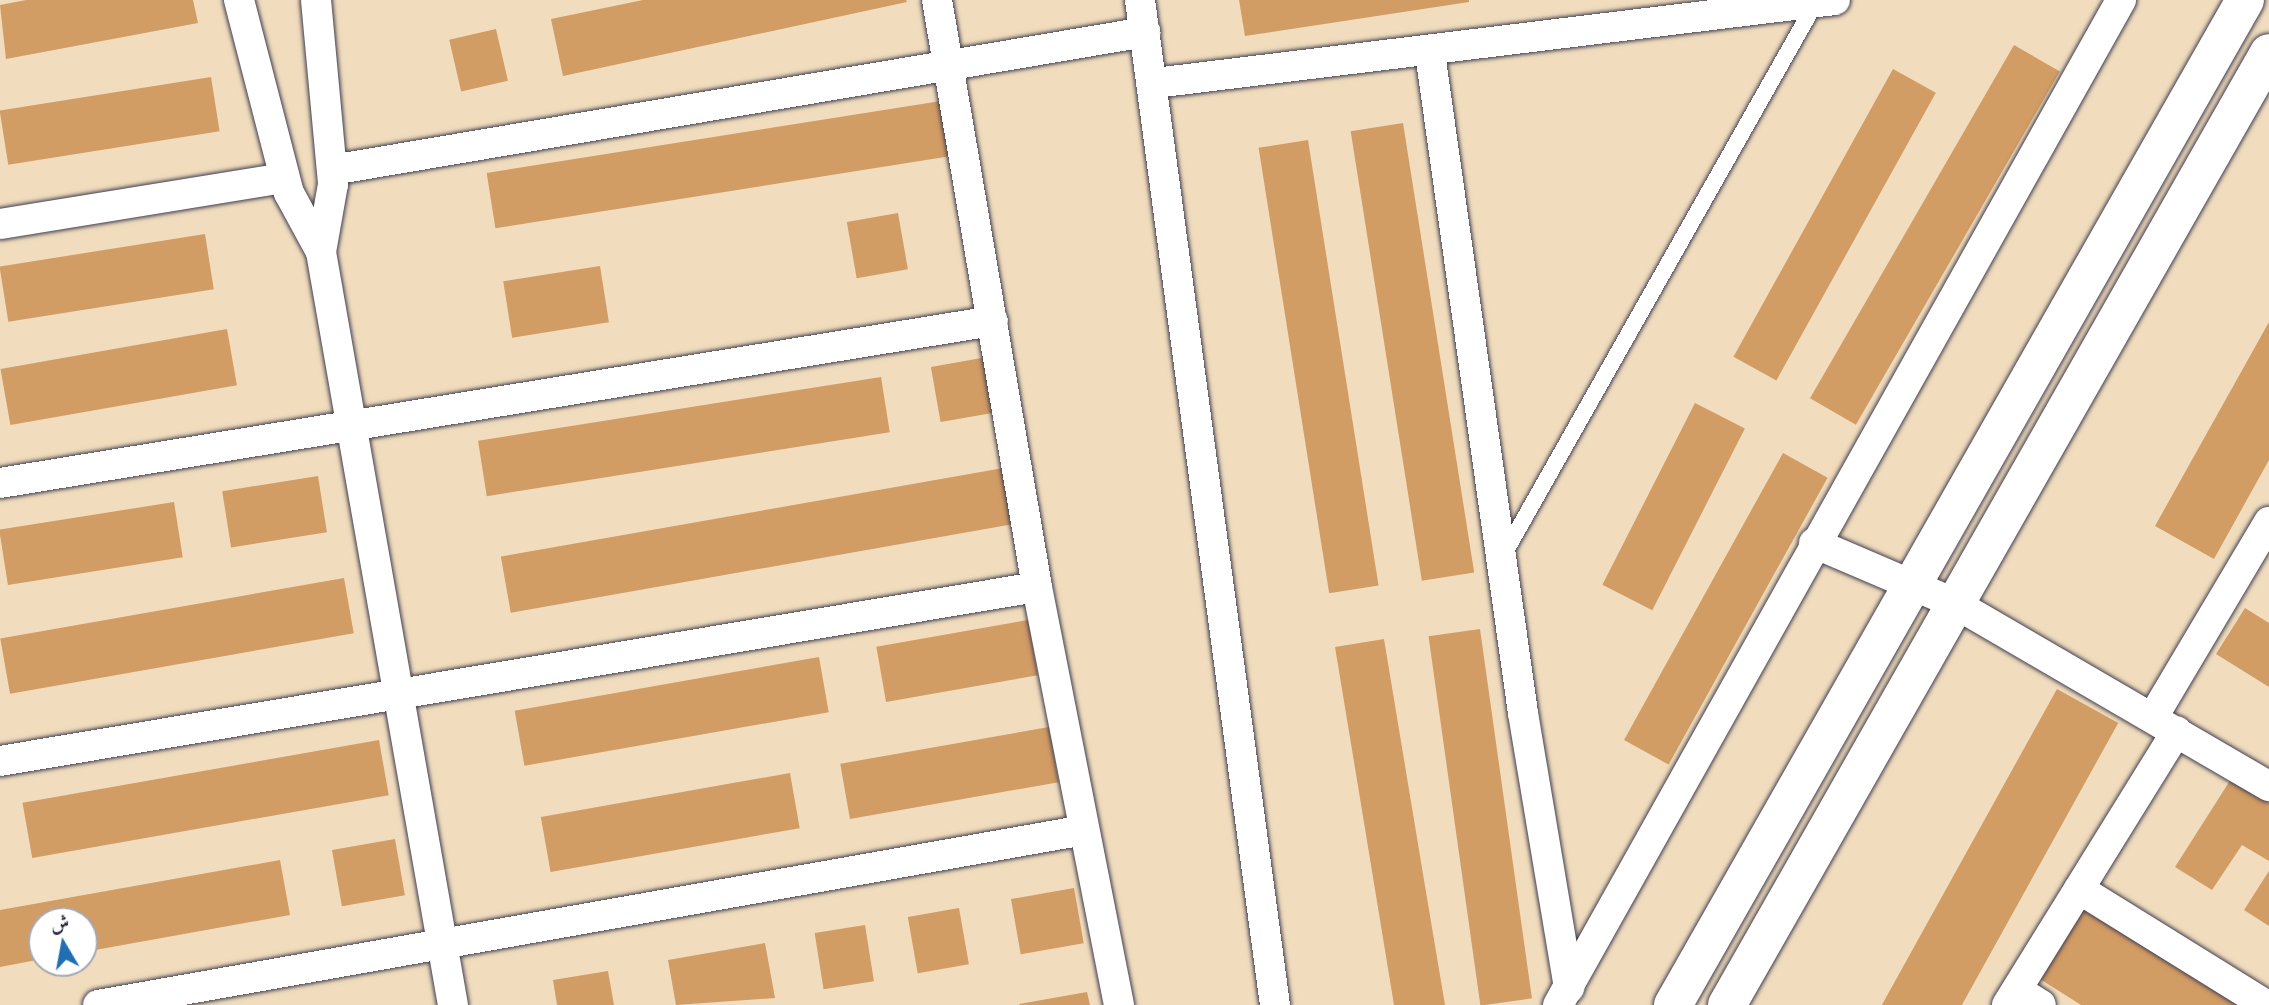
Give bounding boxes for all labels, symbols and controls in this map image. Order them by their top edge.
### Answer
north arrow [28,907,98,977]
text: ش [48,910,71,937]

